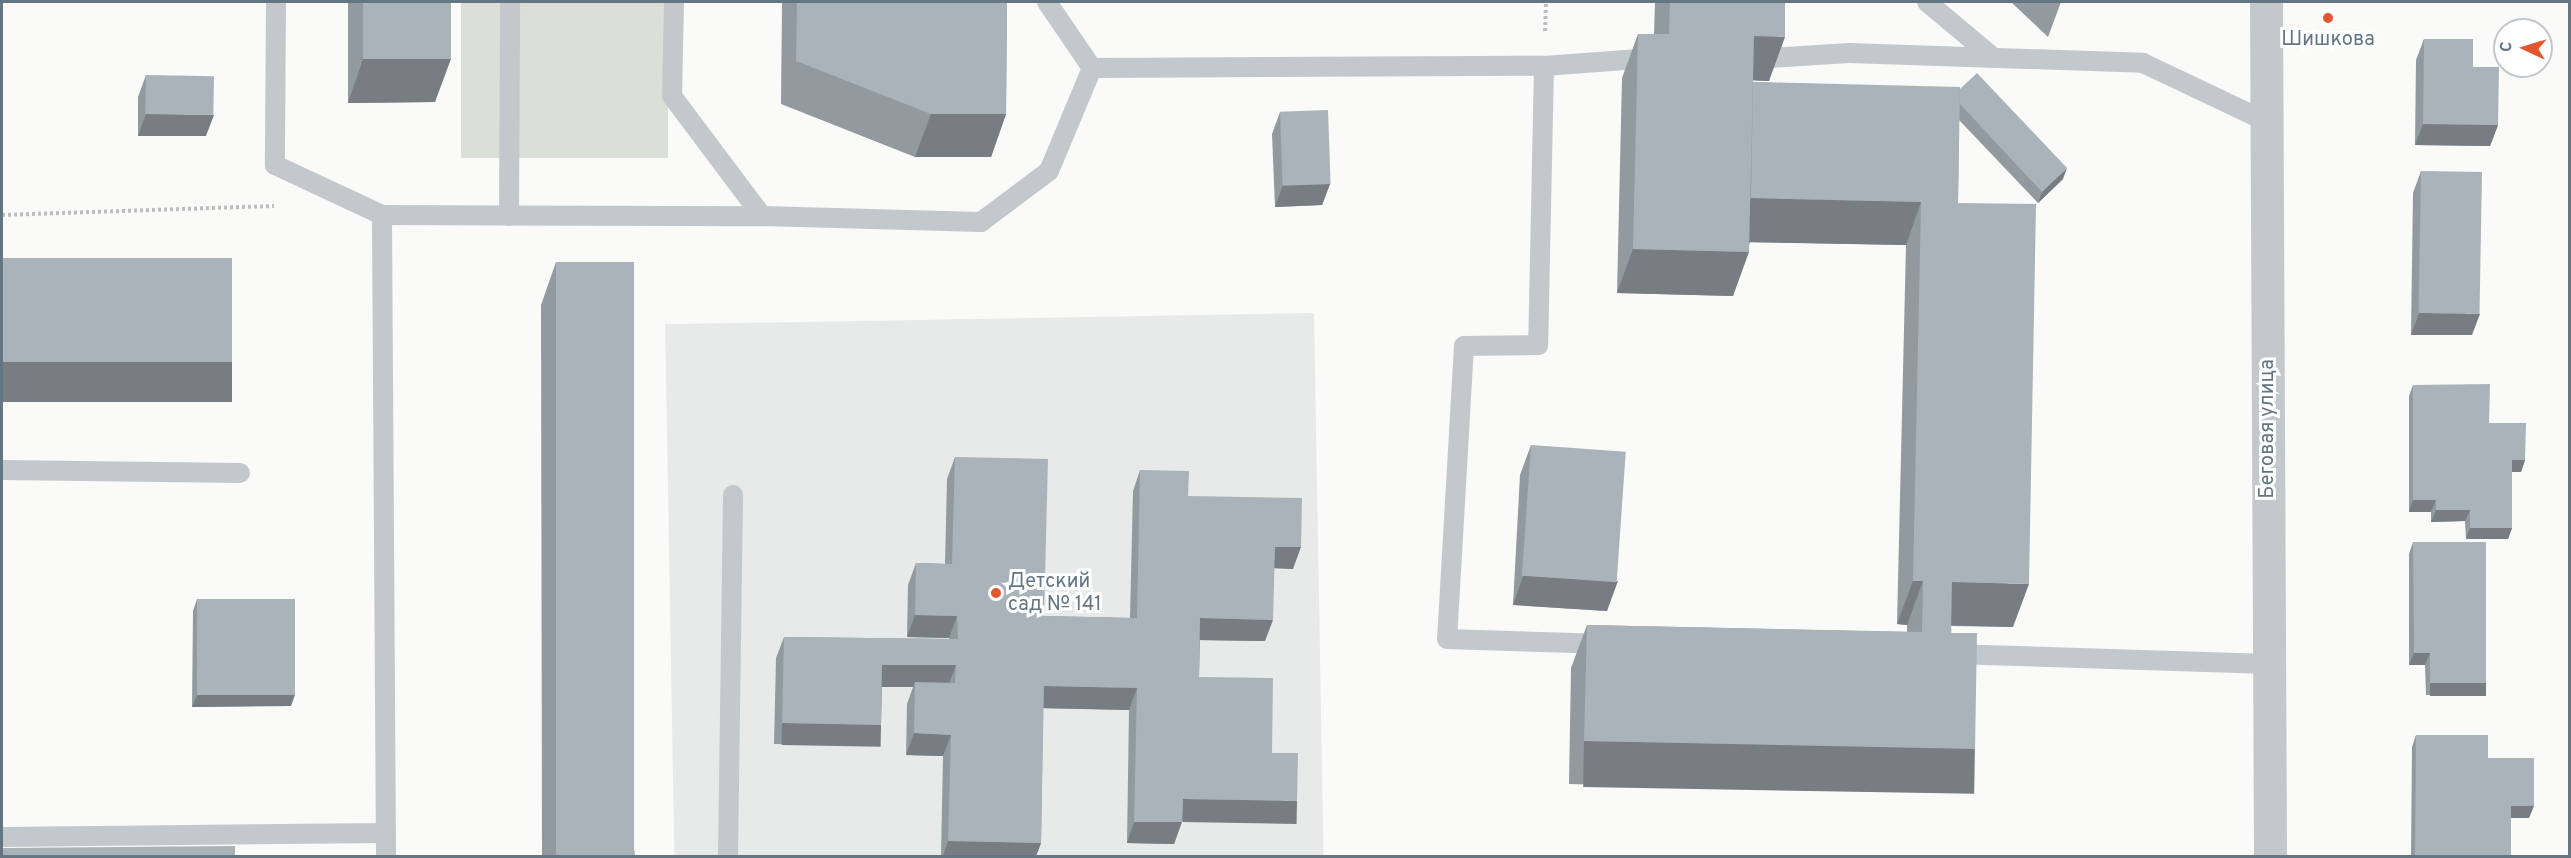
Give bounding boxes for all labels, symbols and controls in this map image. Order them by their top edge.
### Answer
marker: Шишкова [2321,11,2335,25]
north arrow [2493,18,2553,78]
place label: Шишкова [2281,28,2375,52]
text: С [2497,41,2517,53]
street label: Беговая улица [2256,359,2280,499]
place label: Детский сад № 141 [1008,570,1102,617]
marker: Детский сад № 141 [989,586,1003,600]

